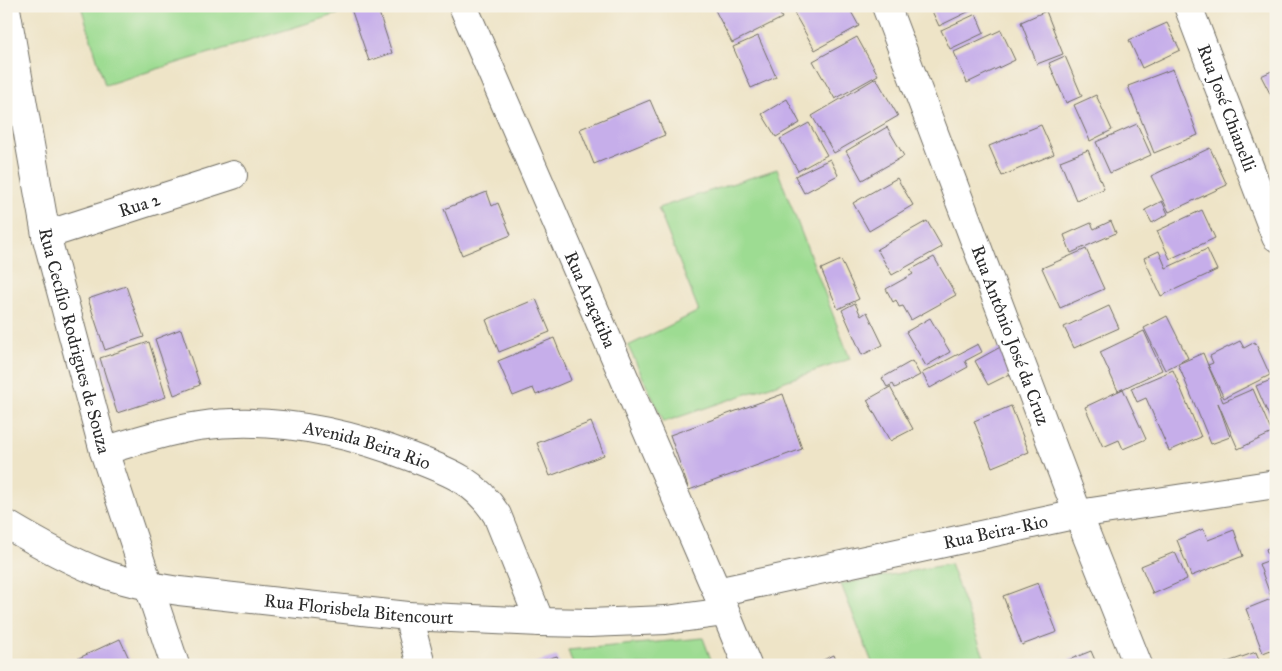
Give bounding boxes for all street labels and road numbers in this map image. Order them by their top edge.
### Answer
street label: Rua José Chianelli [1193,41,1261,175]
street label: Rua 2 [116,188,163,222]
street label: Rua Cecílio Rodrigues de Souza [34,226,115,456]
street label: Rua Antônio José da Cruz [966,242,1054,428]
street label: Rua Araçatiba [560,248,621,352]
street label: Avenida Beira Rio [301,416,434,474]
street label: Rua Beira-Rio [941,510,1050,554]
street label: Rua Florisbela Bitencourt [263,589,455,629]

